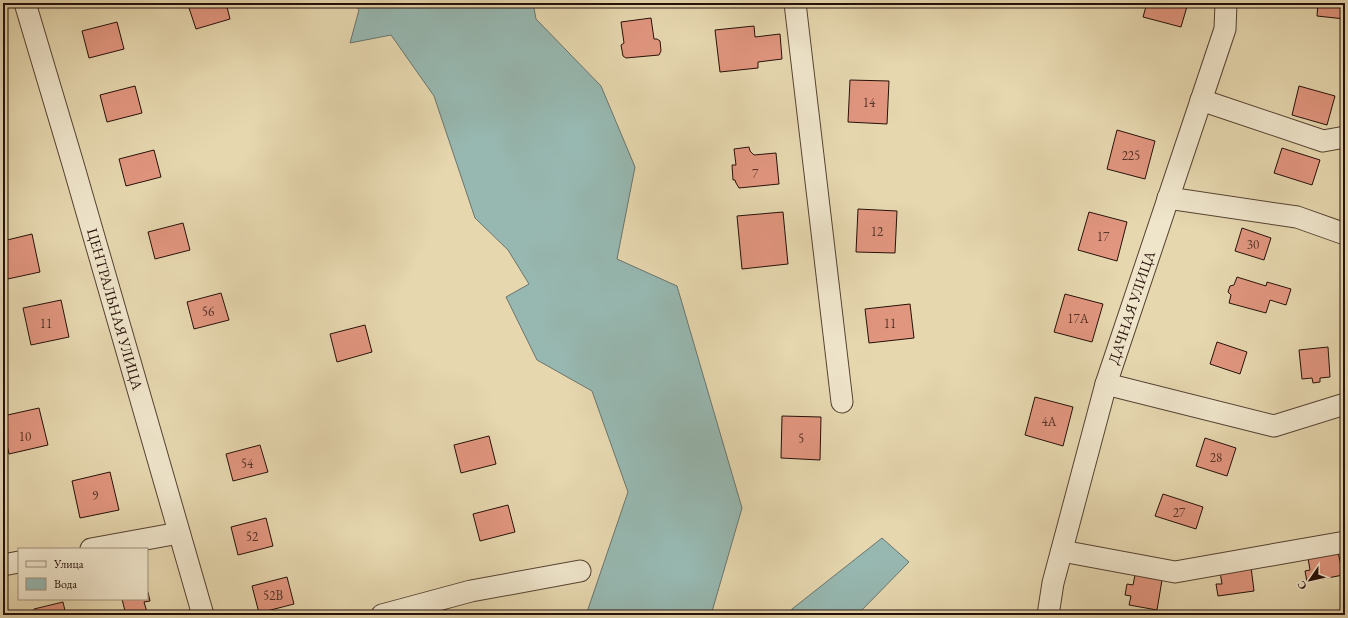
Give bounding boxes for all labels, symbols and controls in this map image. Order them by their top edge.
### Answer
house number: 14 [863,94,876,111]
house number: 225 [1122,147,1140,164]
house number: 7 [752,165,759,182]
house number: 12 [871,223,884,240]
street label: ЦЕНТРАЛЬНАЯ УЛИЦА [83,226,148,393]
house number: 17 [1097,228,1110,245]
house number: 30 [1247,236,1259,253]
street label: ДАЧНАЯ УЛИЦА [1103,248,1159,367]
house number: 56 [202,303,214,320]
house number: 17А [1067,310,1090,327]
house number: 11 [40,315,52,332]
house number: 11 [884,315,896,332]
house number: 4А [1041,413,1058,430]
house number: 10 [19,428,31,445]
house number: 5 [798,430,804,447]
house number: 28 [1210,449,1222,466]
house number: 54 [241,455,254,472]
house number: 9 [92,487,99,504]
house number: 27 [1173,504,1186,521]
house number: 52 [246,528,259,545]
legend [18,548,148,600]
text: Улица [53,556,84,572]
north arrow [1290,560,1330,600]
text: Вода [54,576,77,592]
text: С [1294,578,1310,593]
house number: 52В [263,587,283,604]

